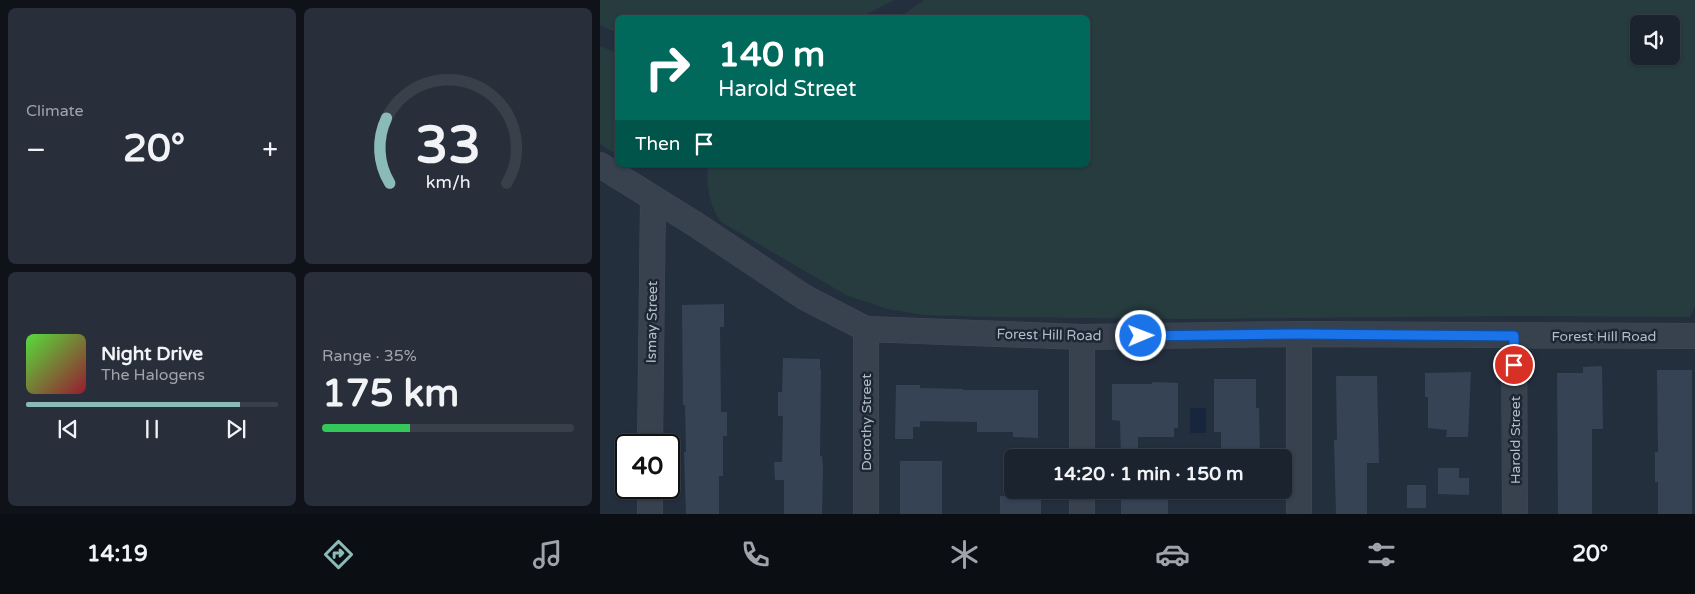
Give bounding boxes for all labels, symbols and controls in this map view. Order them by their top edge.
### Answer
map controls [1630,15,1680,65]
button: sound [1630,15,1680,65]
text: 140 m [718,34,825,76]
icon: right [635,35,700,100]
text: Harold Street [718,76,856,102]
text: Climate [26,101,84,121]
text: 33 [415,114,481,177]
text: 20° [123,126,185,172]
icon: arrive [690,130,718,158]
text: − [26,133,46,167]
text: + [262,133,278,167]
text: Then [635,133,680,155]
text: km/h [426,172,470,193]
street label: Ismay Street [643,280,661,363]
position arrow [1114,309,1166,361]
street label: Forest Hill Road [996,326,1102,344]
street label: Forest Hill Road [1552,328,1656,345]
text: Night Drive [101,343,203,365]
pin [1493,344,1535,386]
text: Range · 35% [322,346,417,366]
icon: arrive [1500,351,1528,379]
text: The Halogens [101,365,205,385]
text: 175 km [322,371,459,417]
street label: Dorothy Street [858,373,875,471]
street label: Harold Street [1507,395,1524,484]
icon: previous [54,415,82,443]
icon: pause [138,415,166,443]
icon: next [222,415,250,443]
speed limit sign: 40 [615,434,680,499]
text: 14:20 · 1 min · 150 m [1052,463,1244,485]
icon: directions [321,537,356,572]
icon: music [530,537,565,572]
icon: phone [738,537,773,572]
icon: climate [947,537,982,572]
icon: car [1155,537,1190,572]
icon: filters [1364,537,1399,572]
text: 14:19 [87,541,148,567]
text: 20° [1572,541,1608,567]

